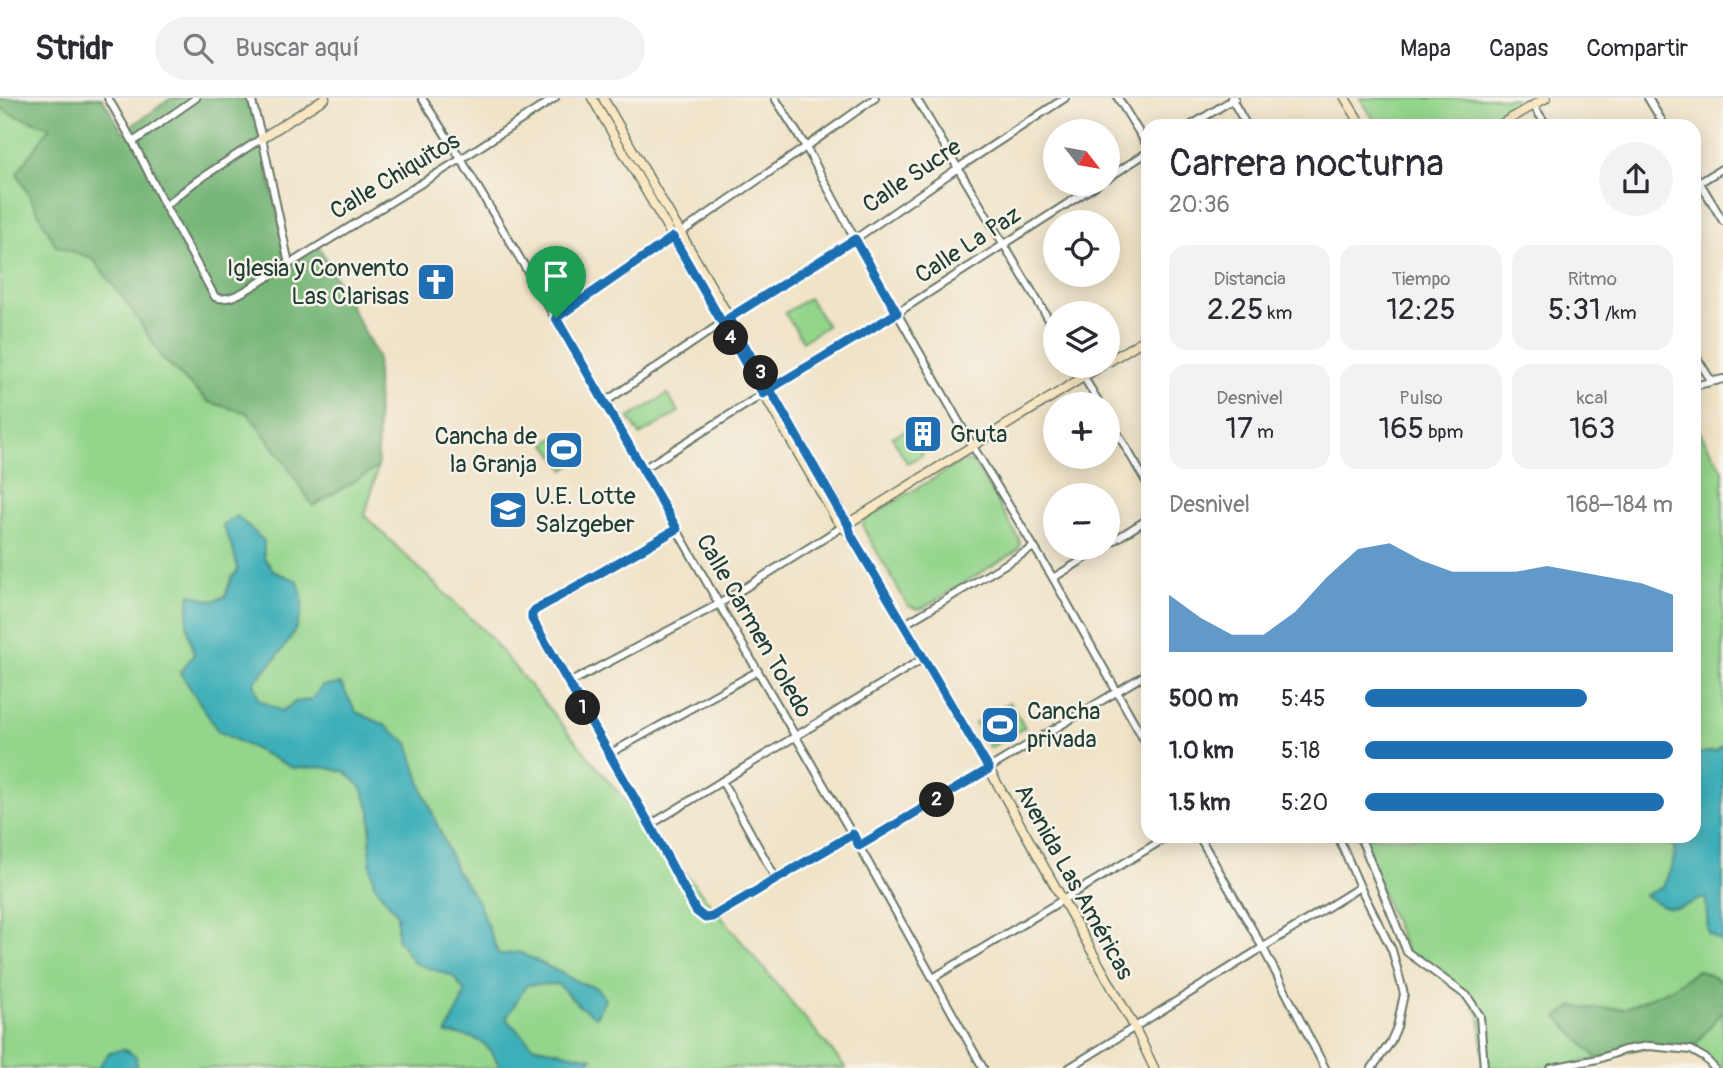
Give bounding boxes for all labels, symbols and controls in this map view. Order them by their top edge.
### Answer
search box [155,17,645,80]
text: Stridr [35,28,113,69]
icon: search [179,29,217,67]
text: Buscar aquí [235,32,359,64]
text: Mapa [1400,34,1451,63]
text: Capas [1489,34,1548,63]
text: Compartir [1586,34,1688,63]
north arrow [1043,119,1120,196]
map controls [1043,119,1120,560]
street label: Calle Chiquitos [325,126,465,226]
street label: Calle Sucre [857,132,967,220]
text: Carrera nocturna [1169,140,1444,188]
button: share [1599,142,1673,216]
text: 20:36 [1169,190,1230,219]
street label: Calle La Paz [910,200,1026,290]
button: locate [1043,210,1120,287]
pin [526,246,586,318]
place label: Iglesia y Convento Las Clarisas [227,254,409,311]
icon: arrive [537,257,575,295]
church icon: Iglesia y Convento Las Clarisas [415,261,457,303]
text: Distancia [1213,267,1286,291]
text: Tiempo [1391,267,1451,291]
text: Ritmo [1568,267,1617,291]
text: 2.25 [1207,291,1263,328]
text: 12:25 [1386,291,1456,328]
text: 5:31 [1548,291,1601,328]
button: layers [1043,301,1120,378]
text: km [1263,301,1292,325]
text: /km [1601,301,1637,325]
pin: 4 [714,320,748,356]
text: 4 [725,325,736,349]
pin: 3 [744,356,778,390]
text: 3 [755,360,766,384]
text: Desnivel [1216,386,1283,410]
text: Pulso [1399,386,1443,410]
text: kcal [1577,386,1608,410]
button: + [1043,392,1120,469]
text: 17 [1225,410,1253,447]
text: 165 [1379,410,1424,447]
text: 163 [1569,410,1615,447]
building icon: Gruta [902,413,944,455]
place label: Gruta [950,420,1007,449]
text: m [1253,420,1274,444]
text: bpm [1424,420,1463,444]
place label: Cancha de la Granja [435,422,537,479]
sports icon: Cancha de la Granja [543,429,585,471]
place label: U.E. Lotte Salzgeber [535,482,636,539]
button: − [1043,483,1120,560]
school or university icon: U.E. Lotte Salzgeber [487,489,529,531]
text: Desnivel [1169,490,1250,519]
text: 168–184 m [1566,490,1673,519]
street label: Calle Carmen Toledo [690,529,818,723]
text: 500 m [1169,684,1238,713]
text: 5:45 [1281,684,1325,713]
pin: 1 [566,690,600,726]
text: 1 [579,695,586,719]
place label: Cancha privada [1027,697,1100,754]
sports icon: Cancha privada [979,704,1021,746]
text: 1.0 km [1169,736,1234,765]
text: 5:18 [1281,736,1320,765]
street label: Avenida Las Américas [1008,779,1140,985]
pin: 2 [920,782,954,818]
text: 2 [931,787,942,811]
text: 1.5 km [1169,788,1231,817]
text: 5:20 [1281,788,1328,817]

